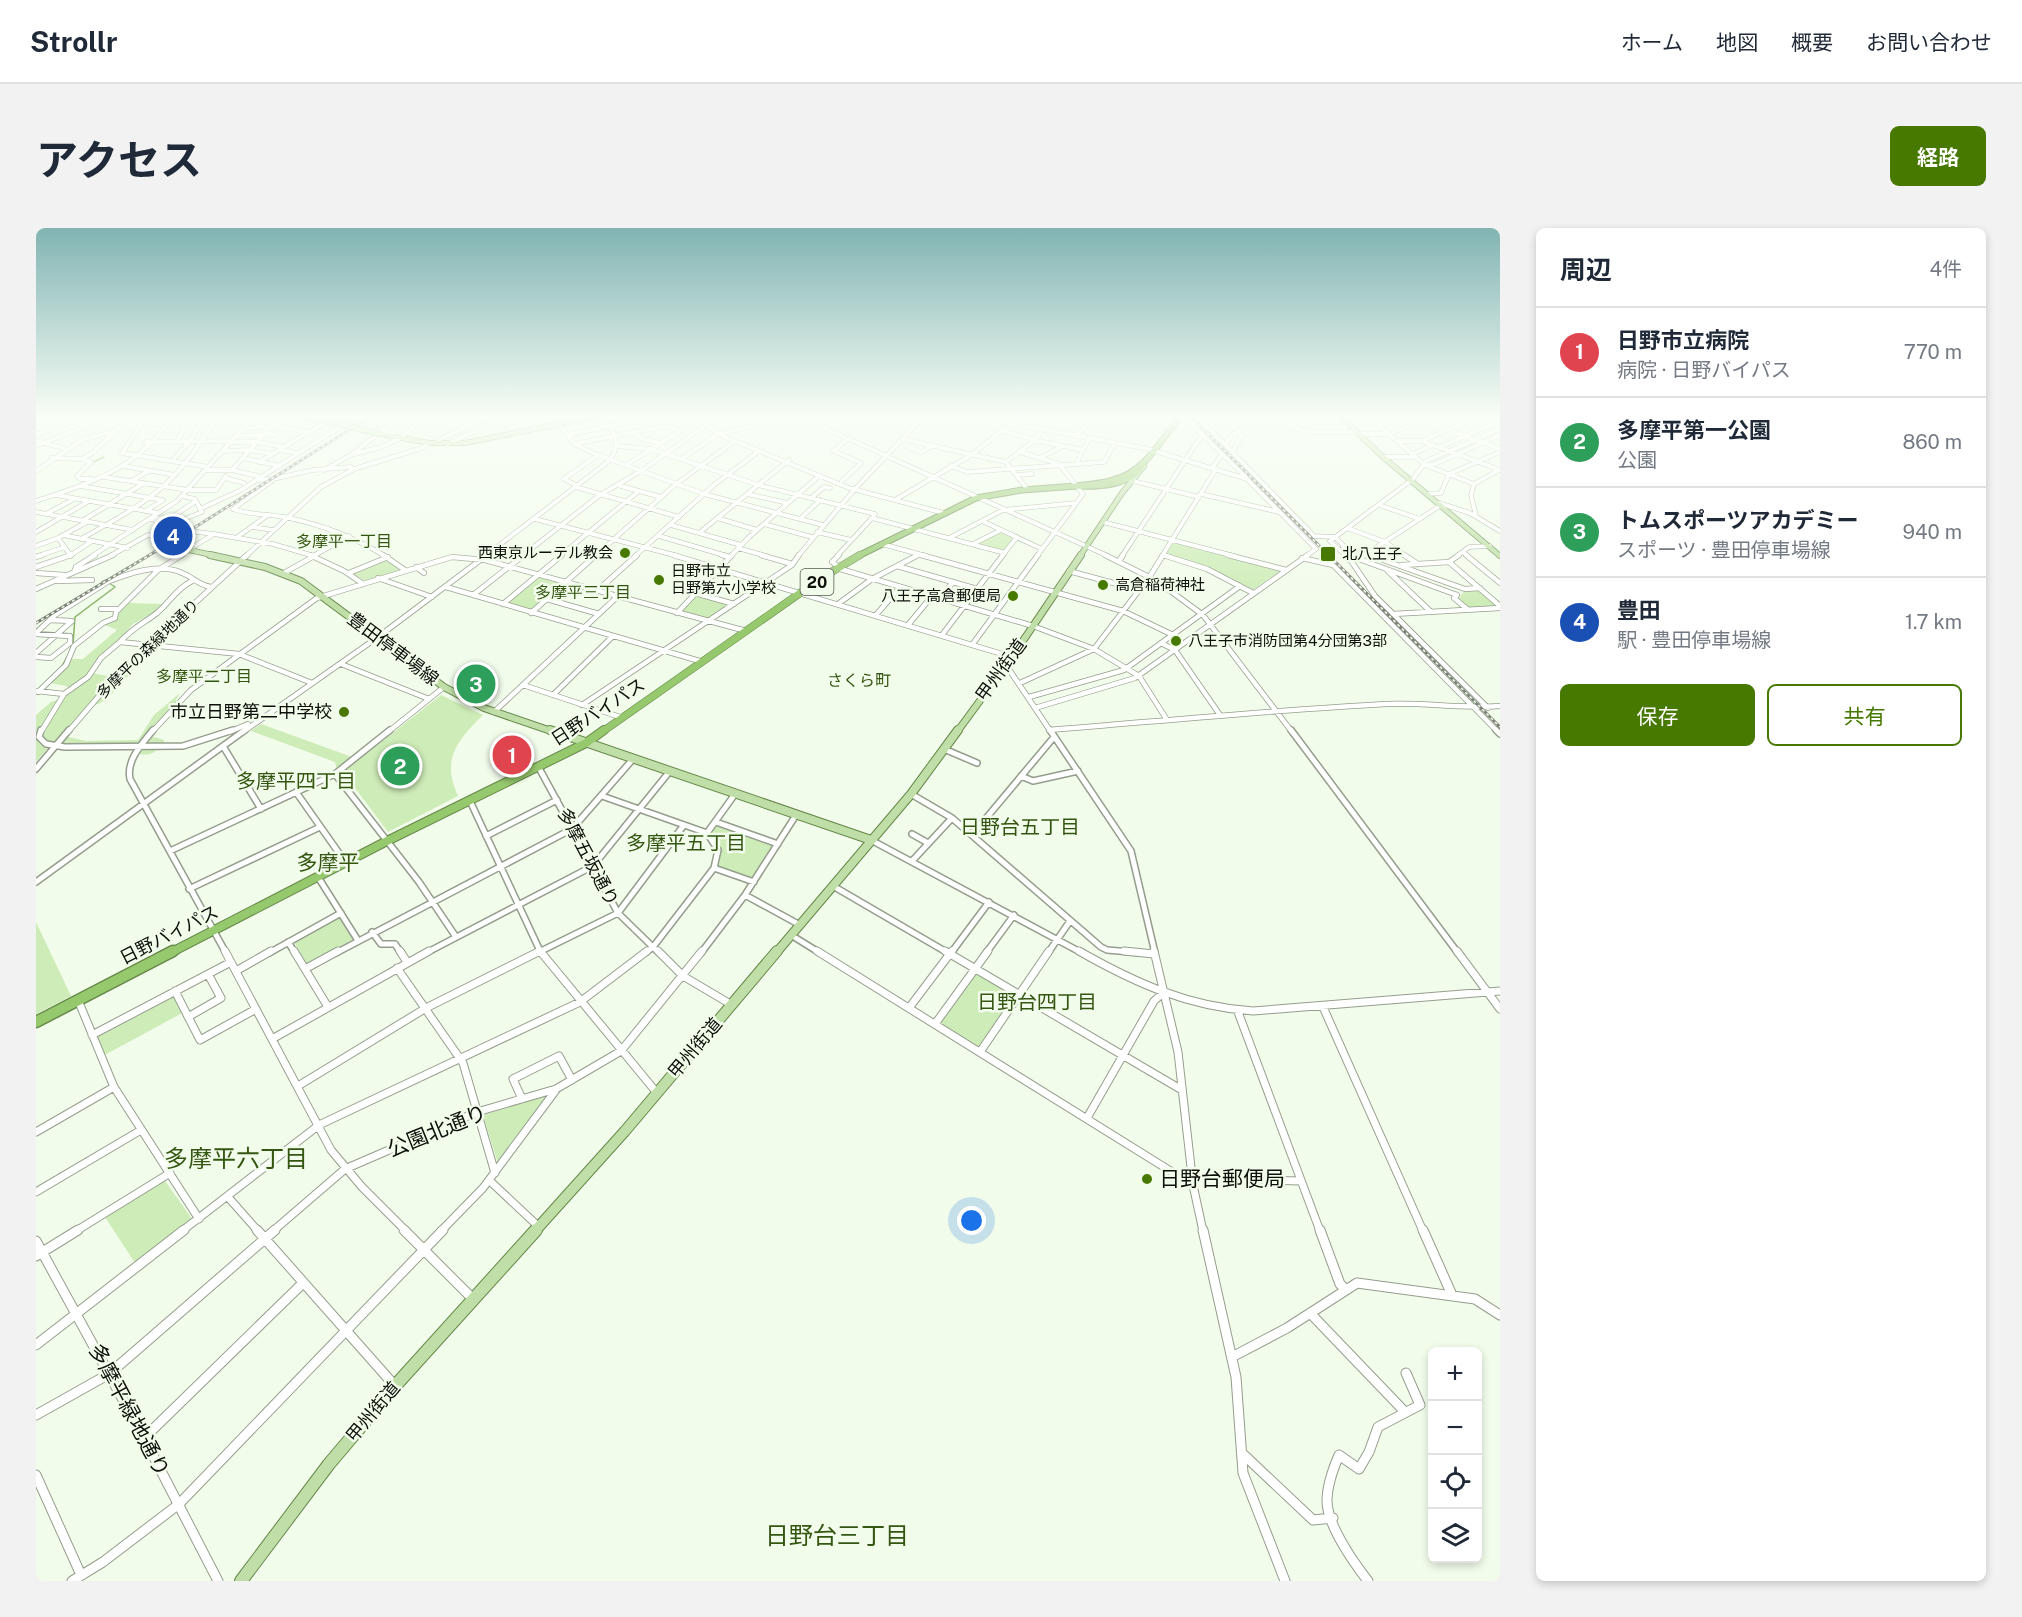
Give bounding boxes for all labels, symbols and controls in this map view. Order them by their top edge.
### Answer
text: Strollr [30,25,118,58]
text: ホーム [1621,30,1683,55]
text: 地図 [1716,30,1758,55]
text: 概要 [1791,30,1833,55]
text: お問い合わせ [1866,30,1992,55]
button: 経路 [1890,126,1986,186]
text: アクセス [36,135,202,184]
text: 周辺 [1560,254,1612,285]
text: 4件 [1929,257,1962,281]
text: 日野市立病院 [1617,327,1749,353]
text: 1 [1575,340,1584,364]
text: 770 m [1904,340,1962,364]
text: 病院 · 日野バイパス [1617,358,1791,382]
text: 多摩平第一公園 [1617,417,1771,443]
text: 2 [1573,430,1586,454]
text: 860 m [1902,430,1962,454]
text: 公園 [1617,448,1657,472]
text: トムスポーツアカデミー [1617,507,1859,533]
pin: 4 [154,514,192,558]
text: 3 [1573,520,1586,544]
text: 940 m [1903,520,1962,544]
district label: 多摩平一丁目 [296,532,392,551]
text: スポーツ · 豊田停車場線 [1617,538,1831,562]
place label: 西東京ルーテル教会 [478,544,613,561]
marker: 北八王子 [1319,545,1337,563]
place label: 北八王子 [1342,545,1402,562]
marker: 西東京ルーテル教会 [618,546,632,560]
place label: 日野市立 日野第六小学校 [671,562,776,596]
road number: 20 [800,569,834,595]
marker: 日野市立 日野第六小学校 [652,573,666,587]
place label: 高倉稲荷神社 [1115,576,1205,593]
marker: 高倉稲荷神社 [1096,578,1110,592]
district label: 多摩平三丁目 [535,583,631,602]
place label: 八王子高倉郵便局 [881,587,1001,604]
marker: 八王子高倉郵便局 [1006,589,1020,603]
street label: 多摩平の森緑地通り [93,596,202,702]
text: 豊田 [1617,597,1661,623]
street label: 豊田停車場線 [344,608,443,689]
text: 4 [1573,610,1586,634]
text: 1.7 km [1905,610,1962,634]
text: 駅 · 豊田停車場線 [1617,628,1771,652]
place label: 八王子市消防団第4分団第3部 [1188,632,1387,649]
street label: 甲州街道 [971,634,1030,705]
marker: 八王子市消防団第4分団第3部 [1169,634,1183,648]
pin: 3 [456,662,496,706]
district label: 多摩平二丁目 [156,667,252,686]
district label: さくら町 [827,671,891,690]
street label: 日野バイパス [547,673,649,750]
button: 保存 [1560,684,1755,746]
button: 共有 [1767,684,1962,746]
place label: 市立日野第二中学校 [170,701,332,722]
marker: 市立日野第二中学校 [337,705,351,719]
pin: 1 [492,732,532,778]
pin: 2 [380,744,420,788]
district label: 多摩平四丁目 [236,769,356,793]
street label: 多摩五坂通り [554,804,623,909]
district label: 日野台五丁目 [960,815,1080,839]
district label: 多摩平五丁目 [626,831,746,855]
district label: 多摩平 [297,850,360,875]
street label: 日野バイパス [116,901,221,968]
district label: 日野台四丁目 [977,990,1097,1014]
street label: 甲州街道 [663,1013,726,1082]
street label: 公園北通り [383,1099,490,1162]
district label: 多摩平六丁目 [164,1144,308,1172]
place label: 日野台郵便局 [1159,1166,1285,1191]
marker: 日野台郵便局 [1140,1172,1154,1186]
your location [957,1206,986,1235]
street label: 多摩平緑地通り [84,1339,175,1481]
map controls [1428,1347,1482,1563]
button: + [1428,1347,1482,1401]
street label: 甲州街道 [341,1377,404,1446]
button: − [1428,1401,1482,1455]
button: locate [1428,1455,1482,1509]
button: layers [1428,1509,1482,1563]
district label: 日野台三丁目 [765,1521,909,1549]

